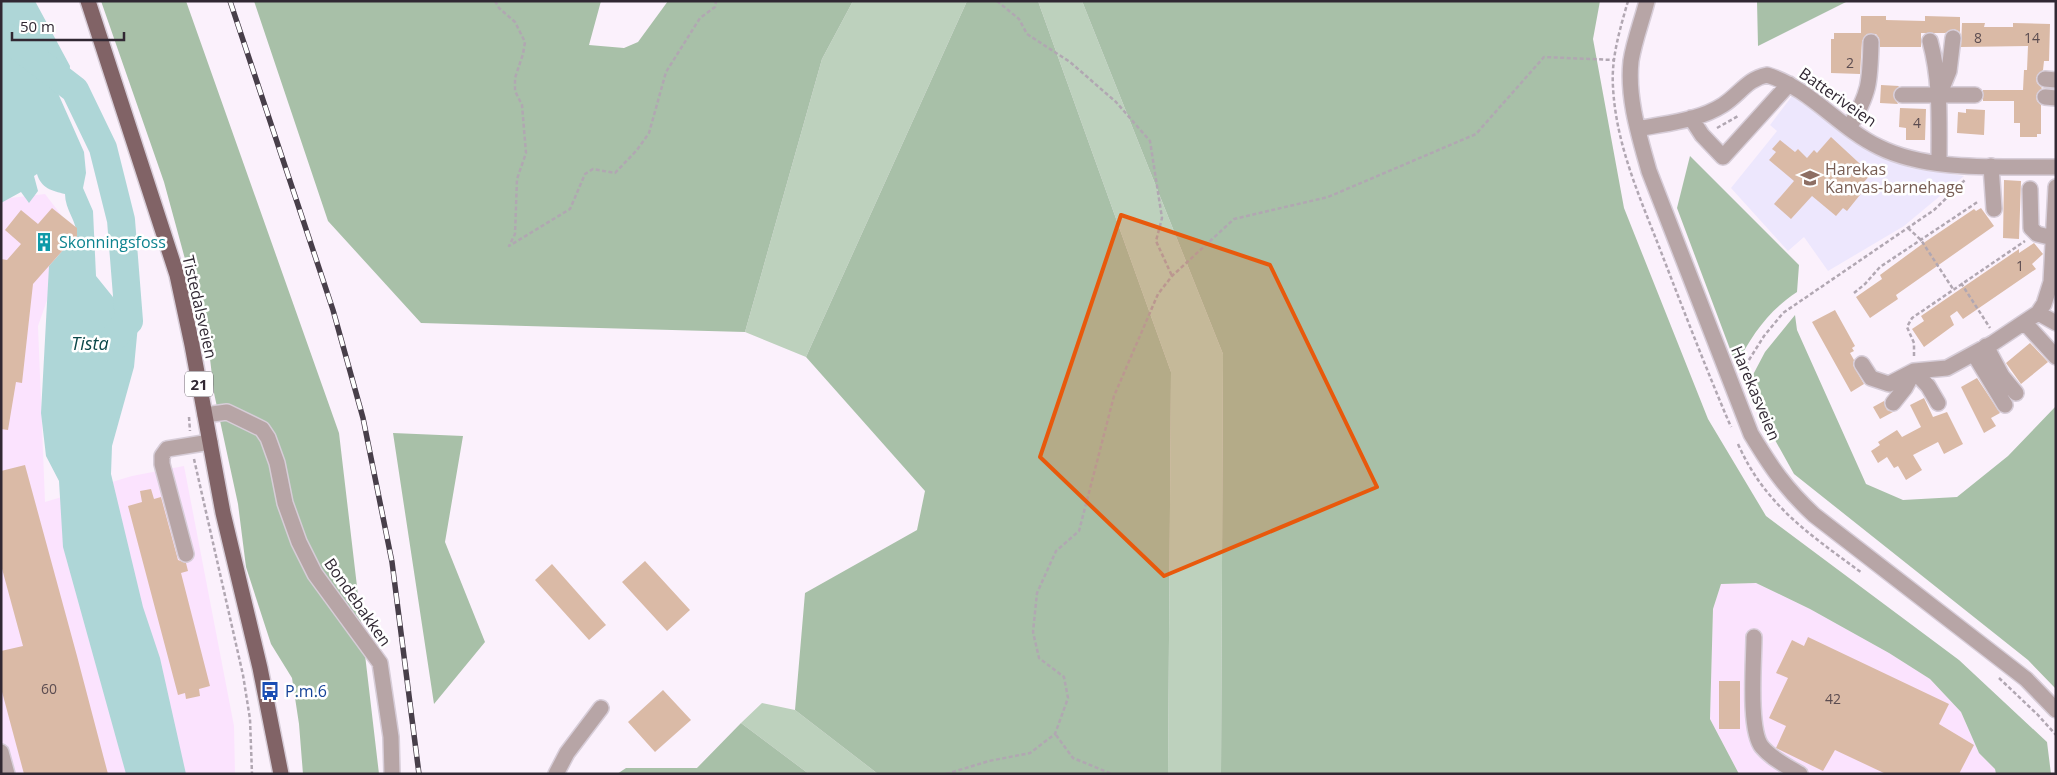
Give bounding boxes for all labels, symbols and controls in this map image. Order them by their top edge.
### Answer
scale bar [12,10,125,42]
text: 50 m [20,16,55,36]
house number: 8 [1974,28,1982,47]
house number: 14 [2024,28,2040,47]
house number: 2 [1846,53,1854,72]
street label: Batteriveien [1795,62,1881,132]
house number: 4 [1913,113,1921,132]
place label: Harekas Kanvas-barnehage [1825,158,1964,198]
school or university icon: Harekas Kanvas-barnehage [1799,167,1821,189]
building icon: Skonningsfoss [33,231,55,253]
place label: Skonningsfoss [59,231,166,253]
street label: Tistedalsveien [177,253,223,361]
house number: 1 [2016,256,2024,275]
water label: Tista [71,331,109,355]
street label: Harekasveien [1726,342,1786,444]
road number: 21 [185,372,213,396]
street label: Bondebakken [319,554,397,650]
house number: 60 [41,679,57,698]
bus stop icon: P.m.6 [259,680,281,702]
place label: P.m.6 [285,680,327,702]
house number: 42 [1825,689,1841,708]

